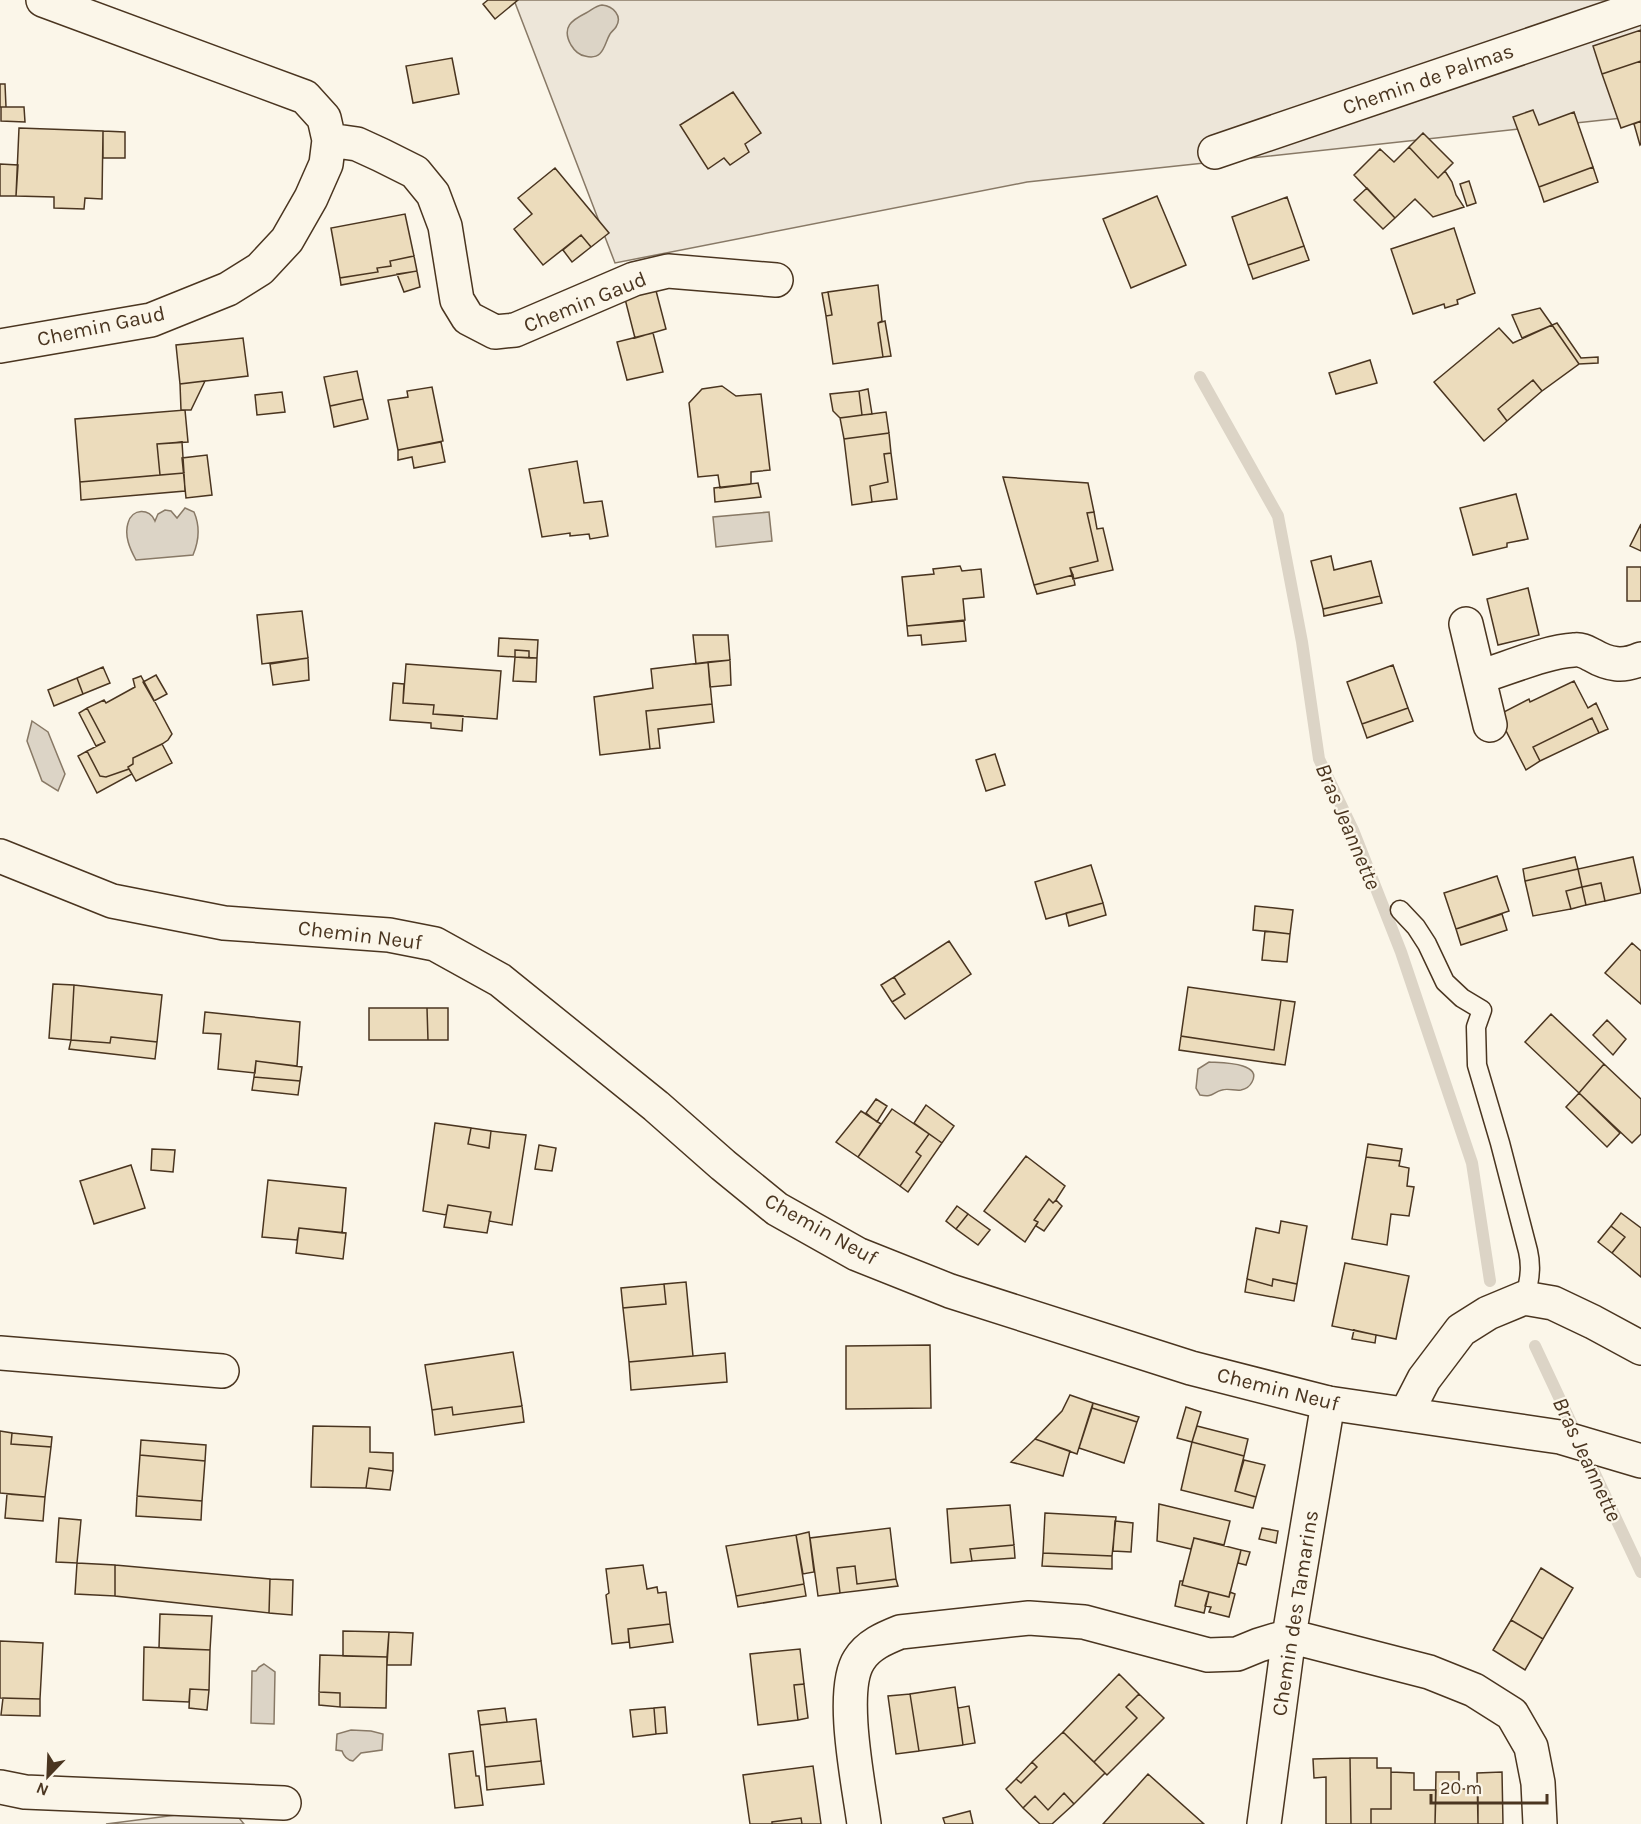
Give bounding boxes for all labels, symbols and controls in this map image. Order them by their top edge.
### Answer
street label: Chemin de Palmas [1339,38,1517,120]
street label: Chemin Gaud [520,266,650,338]
street label: Chemin Gaud [35,301,167,351]
water label: Bras Jeannette [1310,759,1386,893]
street label: Chemin Neuf [297,915,424,955]
street label: Chemin Neuf [761,1188,882,1270]
street label: Chemin Neuf [1214,1362,1342,1416]
water label: Bras Jeannette [1547,1393,1627,1526]
street label: Chemin des Tamarins [1267,1508,1323,1718]
north arrow [18,1746,78,1806]
scale bar [1431,1767,1546,1805]
text: 20 m [1440,1777,1482,1799]
text: N [33,1778,51,1800]

